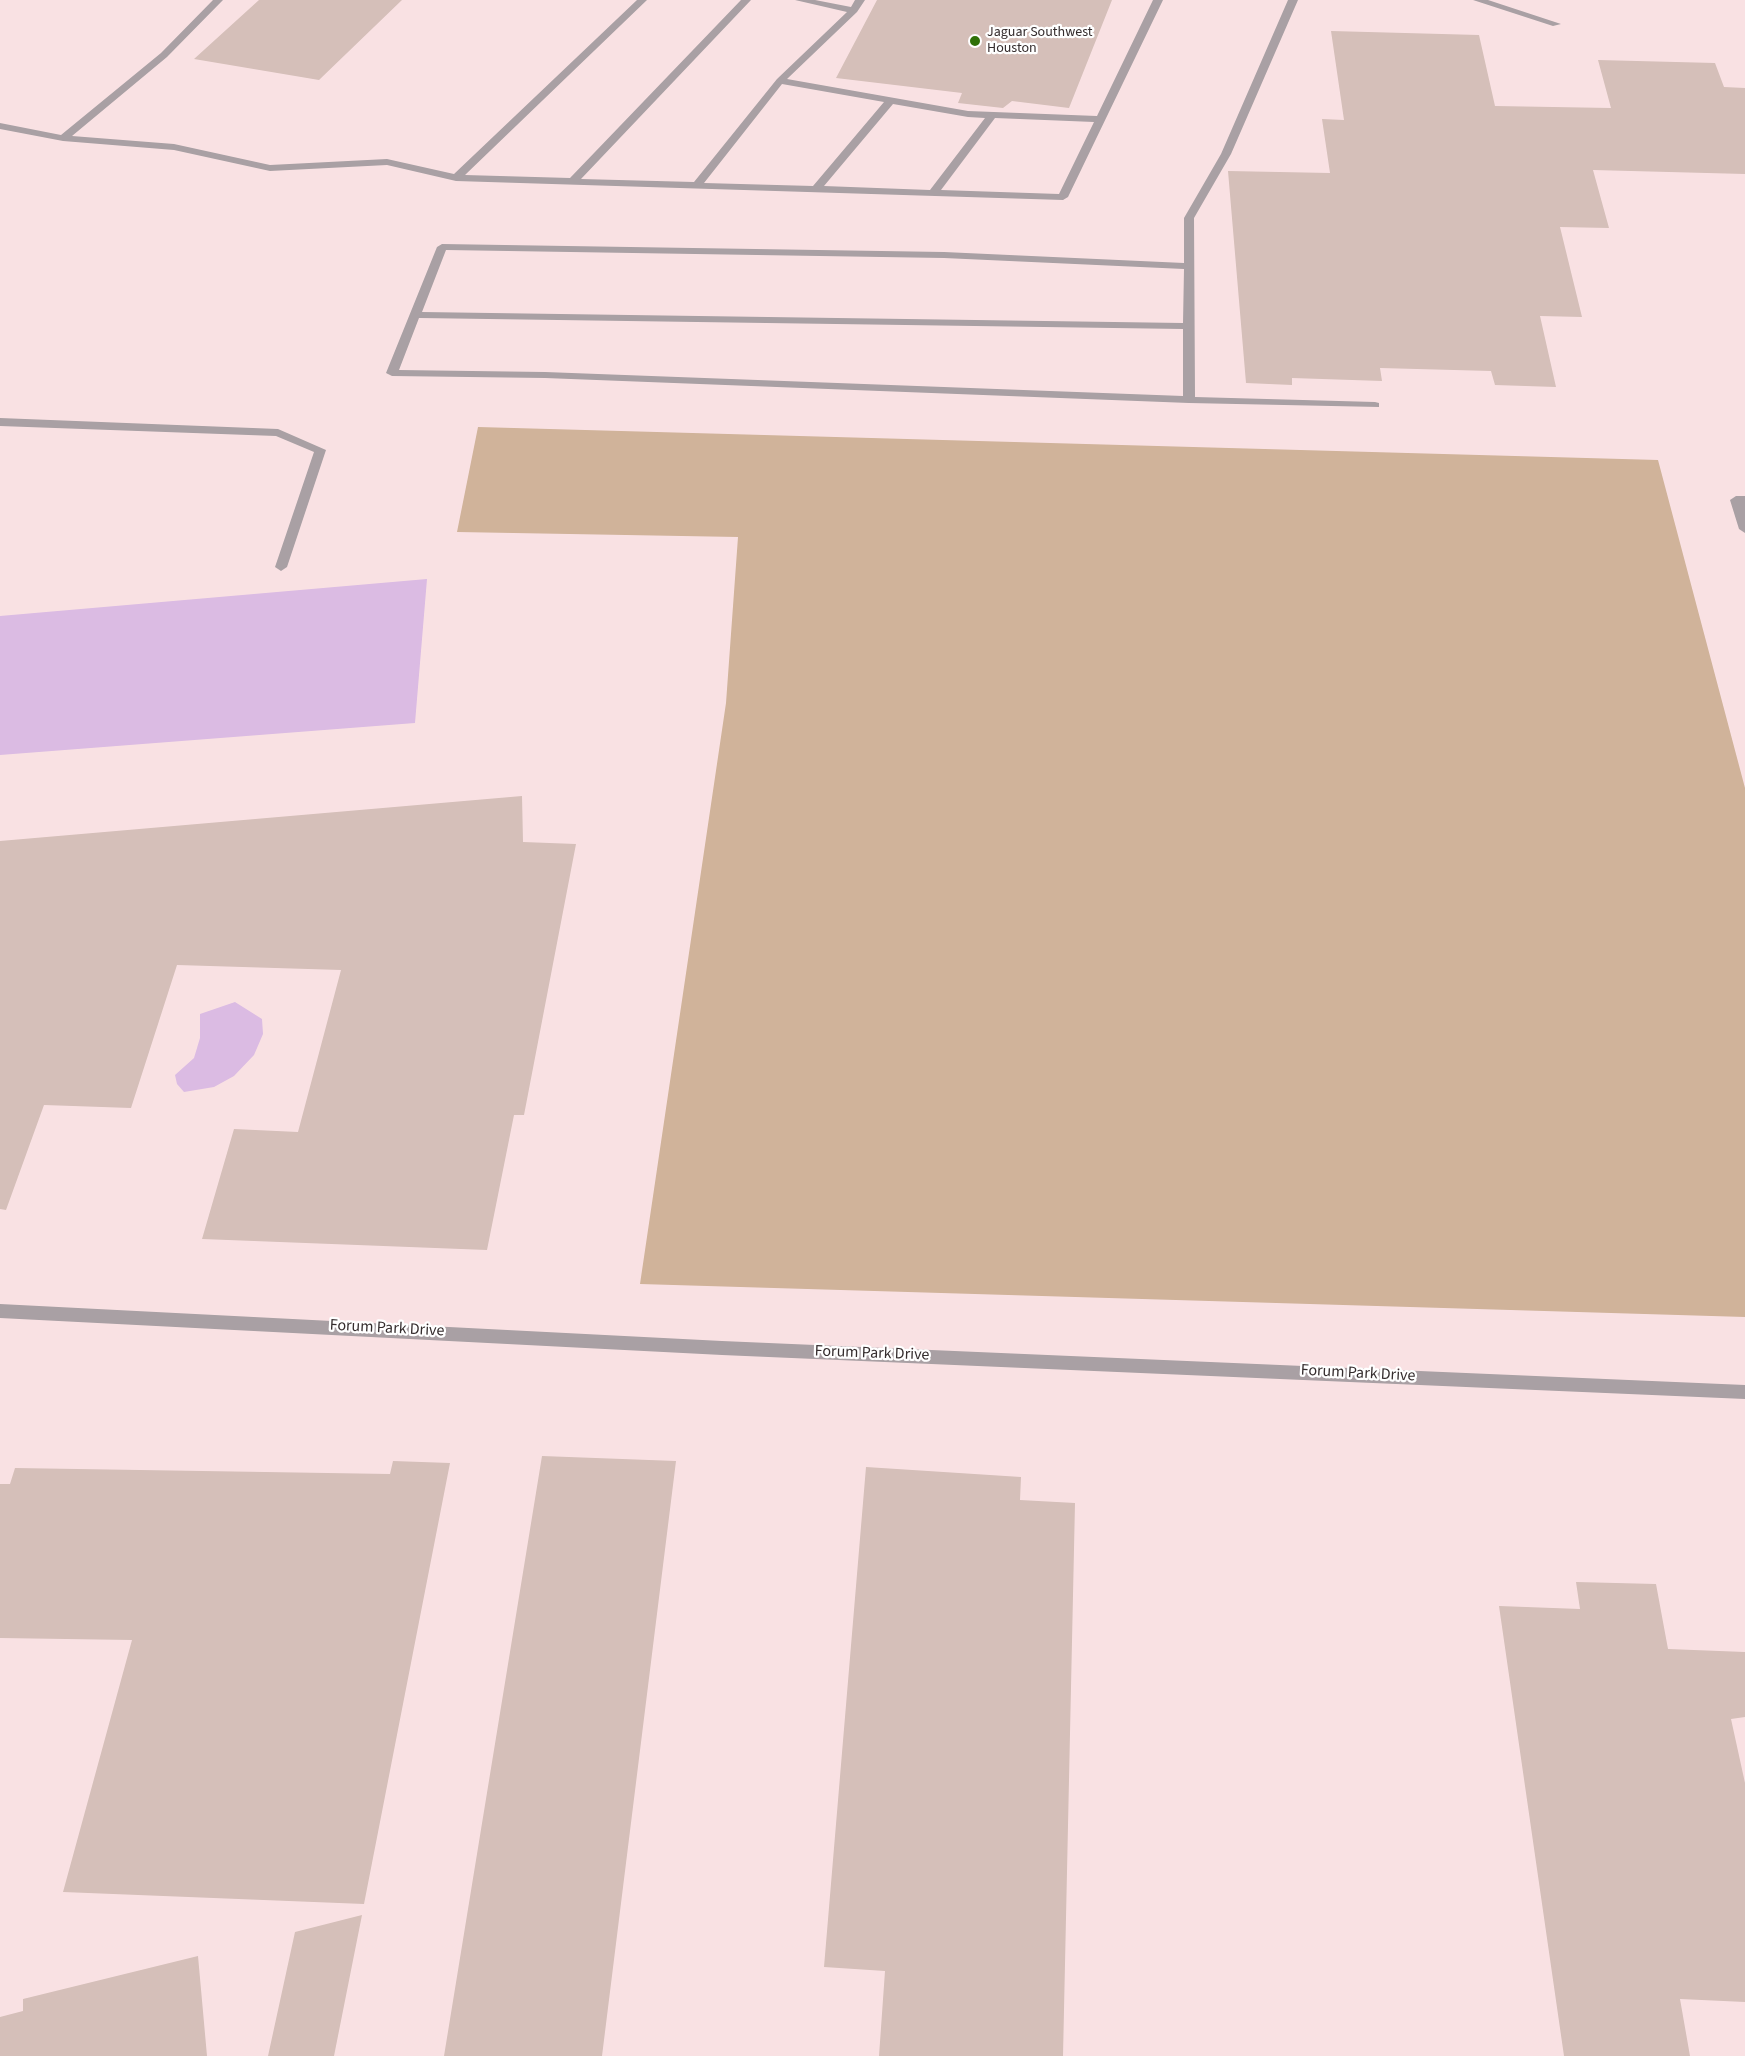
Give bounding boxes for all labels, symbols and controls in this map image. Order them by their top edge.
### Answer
place label: Jaguar Southwest Houston [987,25,1092,57]
marker: Jaguar Southwest Houston [968,34,982,48]
street label: Forum Park Drive [329,1316,445,1342]
street label: Forum Park Drive [814,1342,930,1366]
street label: Forum Park Drive [1300,1361,1416,1387]

